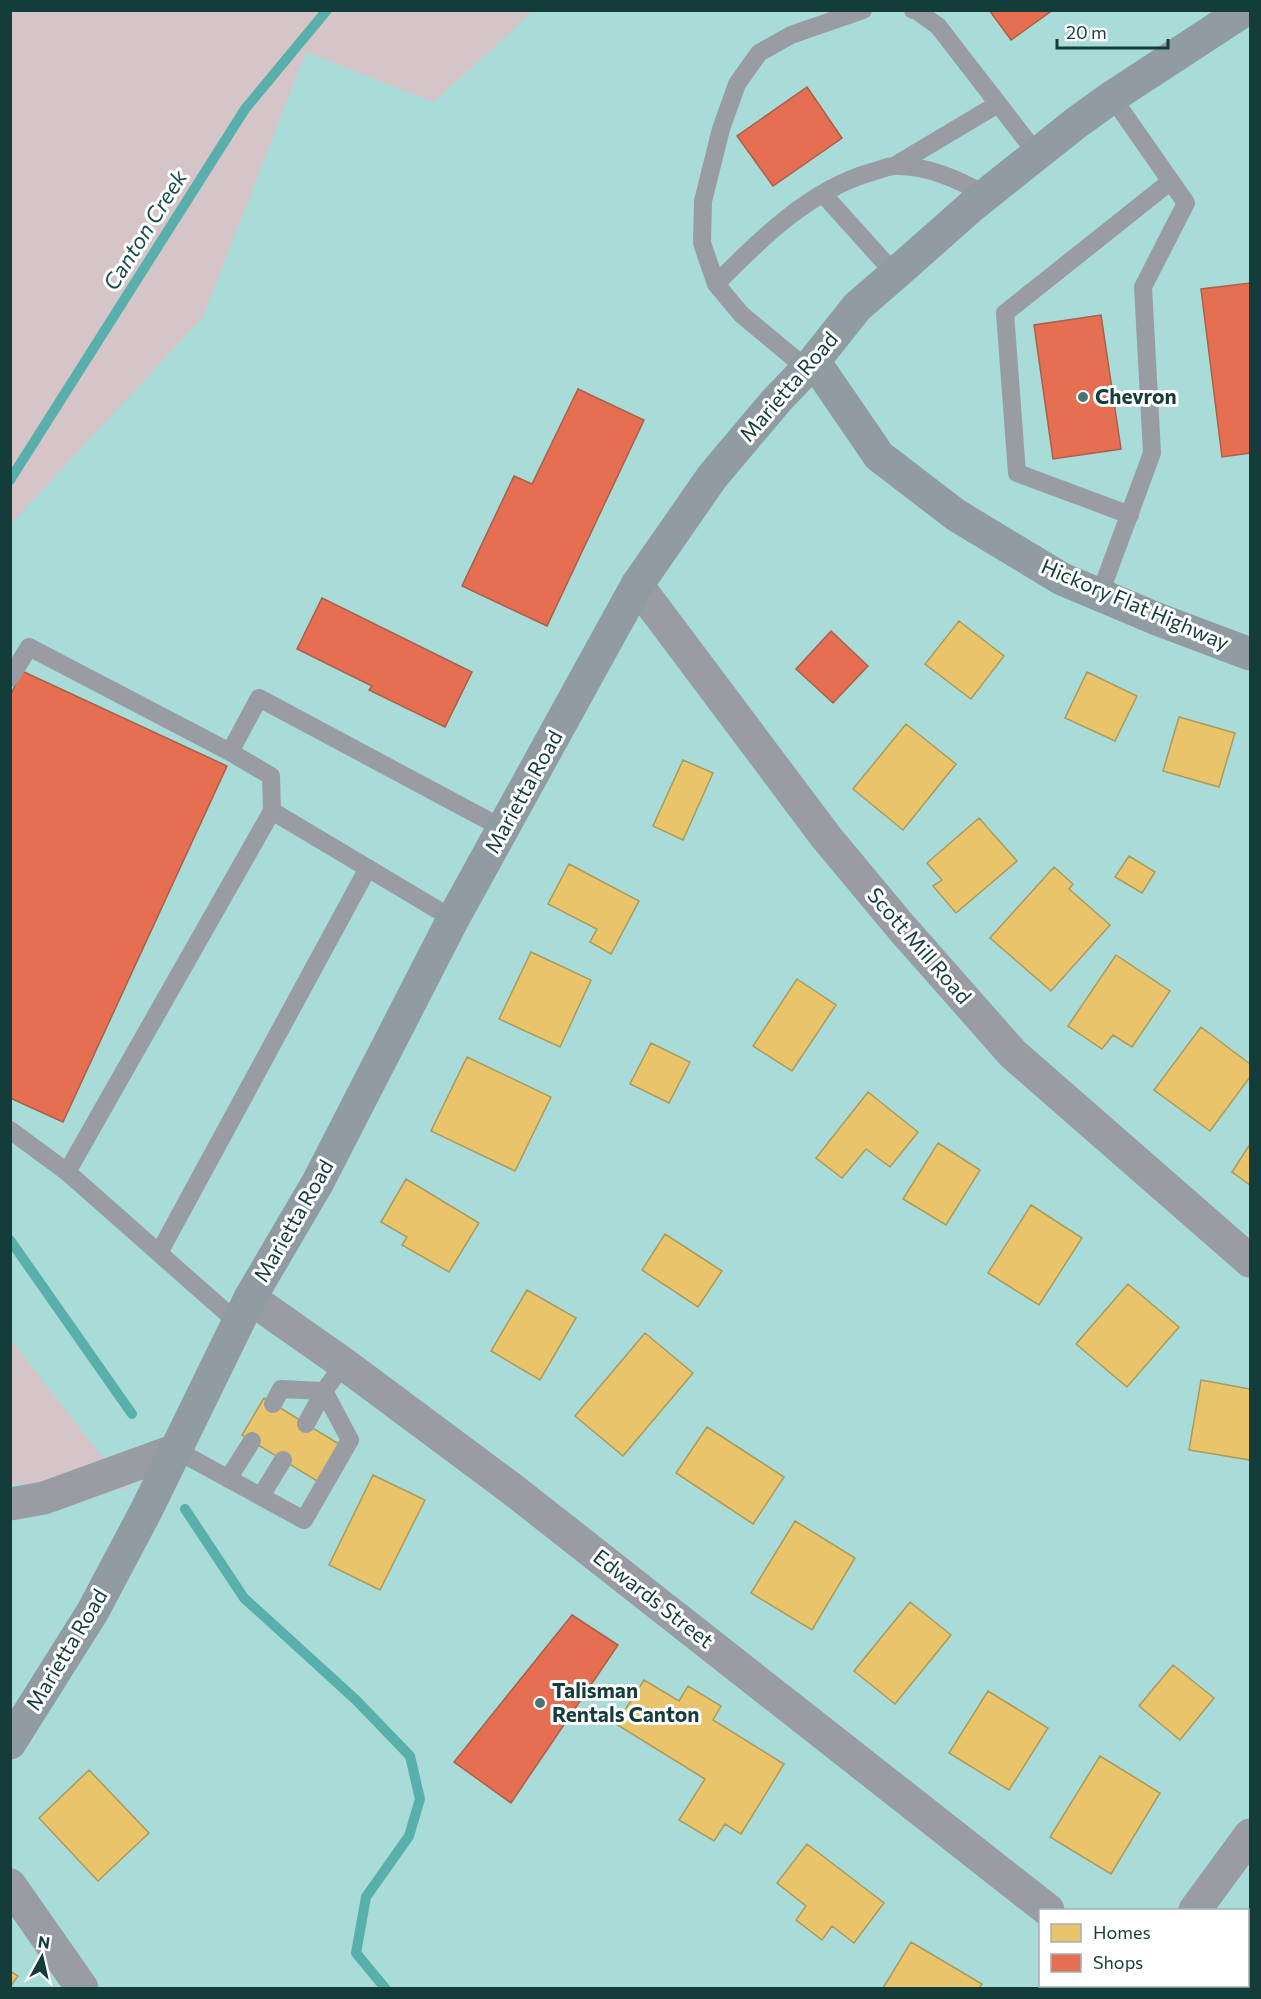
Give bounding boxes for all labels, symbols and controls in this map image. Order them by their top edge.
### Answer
scale bar [1057,12,1168,50]
text: 20 m [1066,21,1107,43]
water label: Canton Creek [97,164,193,295]
street label: Marietta Road [734,326,842,446]
place label: Chevron [1095,383,1177,408]
marker: Chevron [1076,390,1090,404]
street label: Hickory Flat Highway [1038,553,1233,655]
street label: Marietta Road [479,725,567,857]
street label: Scott Mill Road [863,882,977,1008]
street label: Marietta Road [248,1155,338,1286]
street label: Edwards Street [589,1543,719,1652]
street label: Marietta Road [20,1584,112,1714]
place label: Talisman Rentals Canton [552,1677,699,1726]
marker: Talisman Rentals Canton [533,1696,547,1710]
legend [1039,1909,1249,1987]
text: Homes [1093,1921,1151,1943]
north arrow [12,1927,72,1987]
text: N [37,1931,51,1952]
text: Shops [1093,1951,1143,1973]

